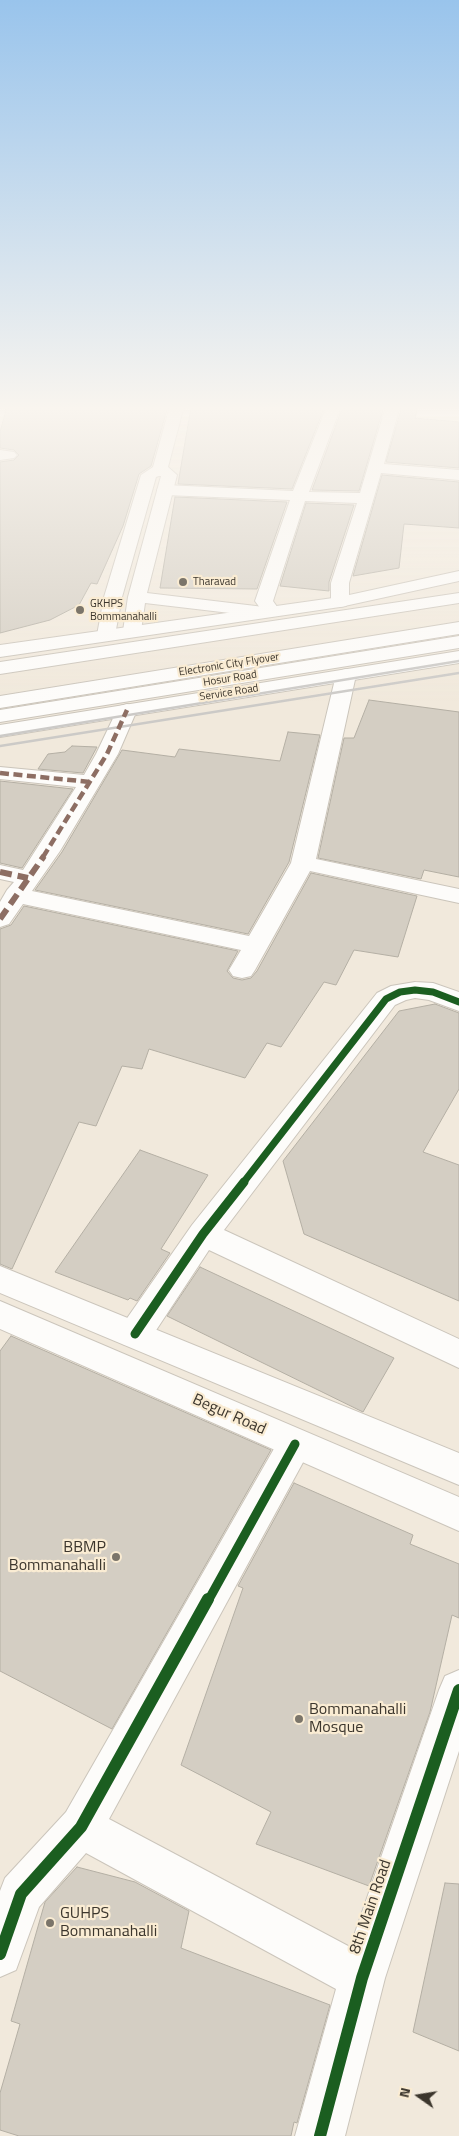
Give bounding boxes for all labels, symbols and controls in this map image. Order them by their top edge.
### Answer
place label: Tharavad [193,575,236,589]
marker: Tharavad [177,576,189,588]
place label: GKHPS Bommanahalli [90,597,157,623]
marker: GKHPS Bommanahalli [74,604,86,616]
street label: Electronic City Flyover [178,651,280,679]
street label: Hosur Road [202,668,258,690]
street label: Service Road [199,682,259,704]
street label: Begur Road [189,1390,269,1440]
place label: BBMP Bommanahalli [9,1538,106,1576]
marker: BBMP Bommanahalli [110,1551,122,1563]
place label: Bommanahalli Mosque [309,1700,406,1738]
marker: Bommanahalli Mosque [293,1713,305,1725]
street label: 8th Main Road [346,1857,396,1957]
place label: GUHPS Bommanahalli [60,1904,157,1942]
marker: GUHPS Bommanahalli [44,1917,56,1929]
north arrow [394,2071,444,2121]
text: N [393,2085,415,2100]

